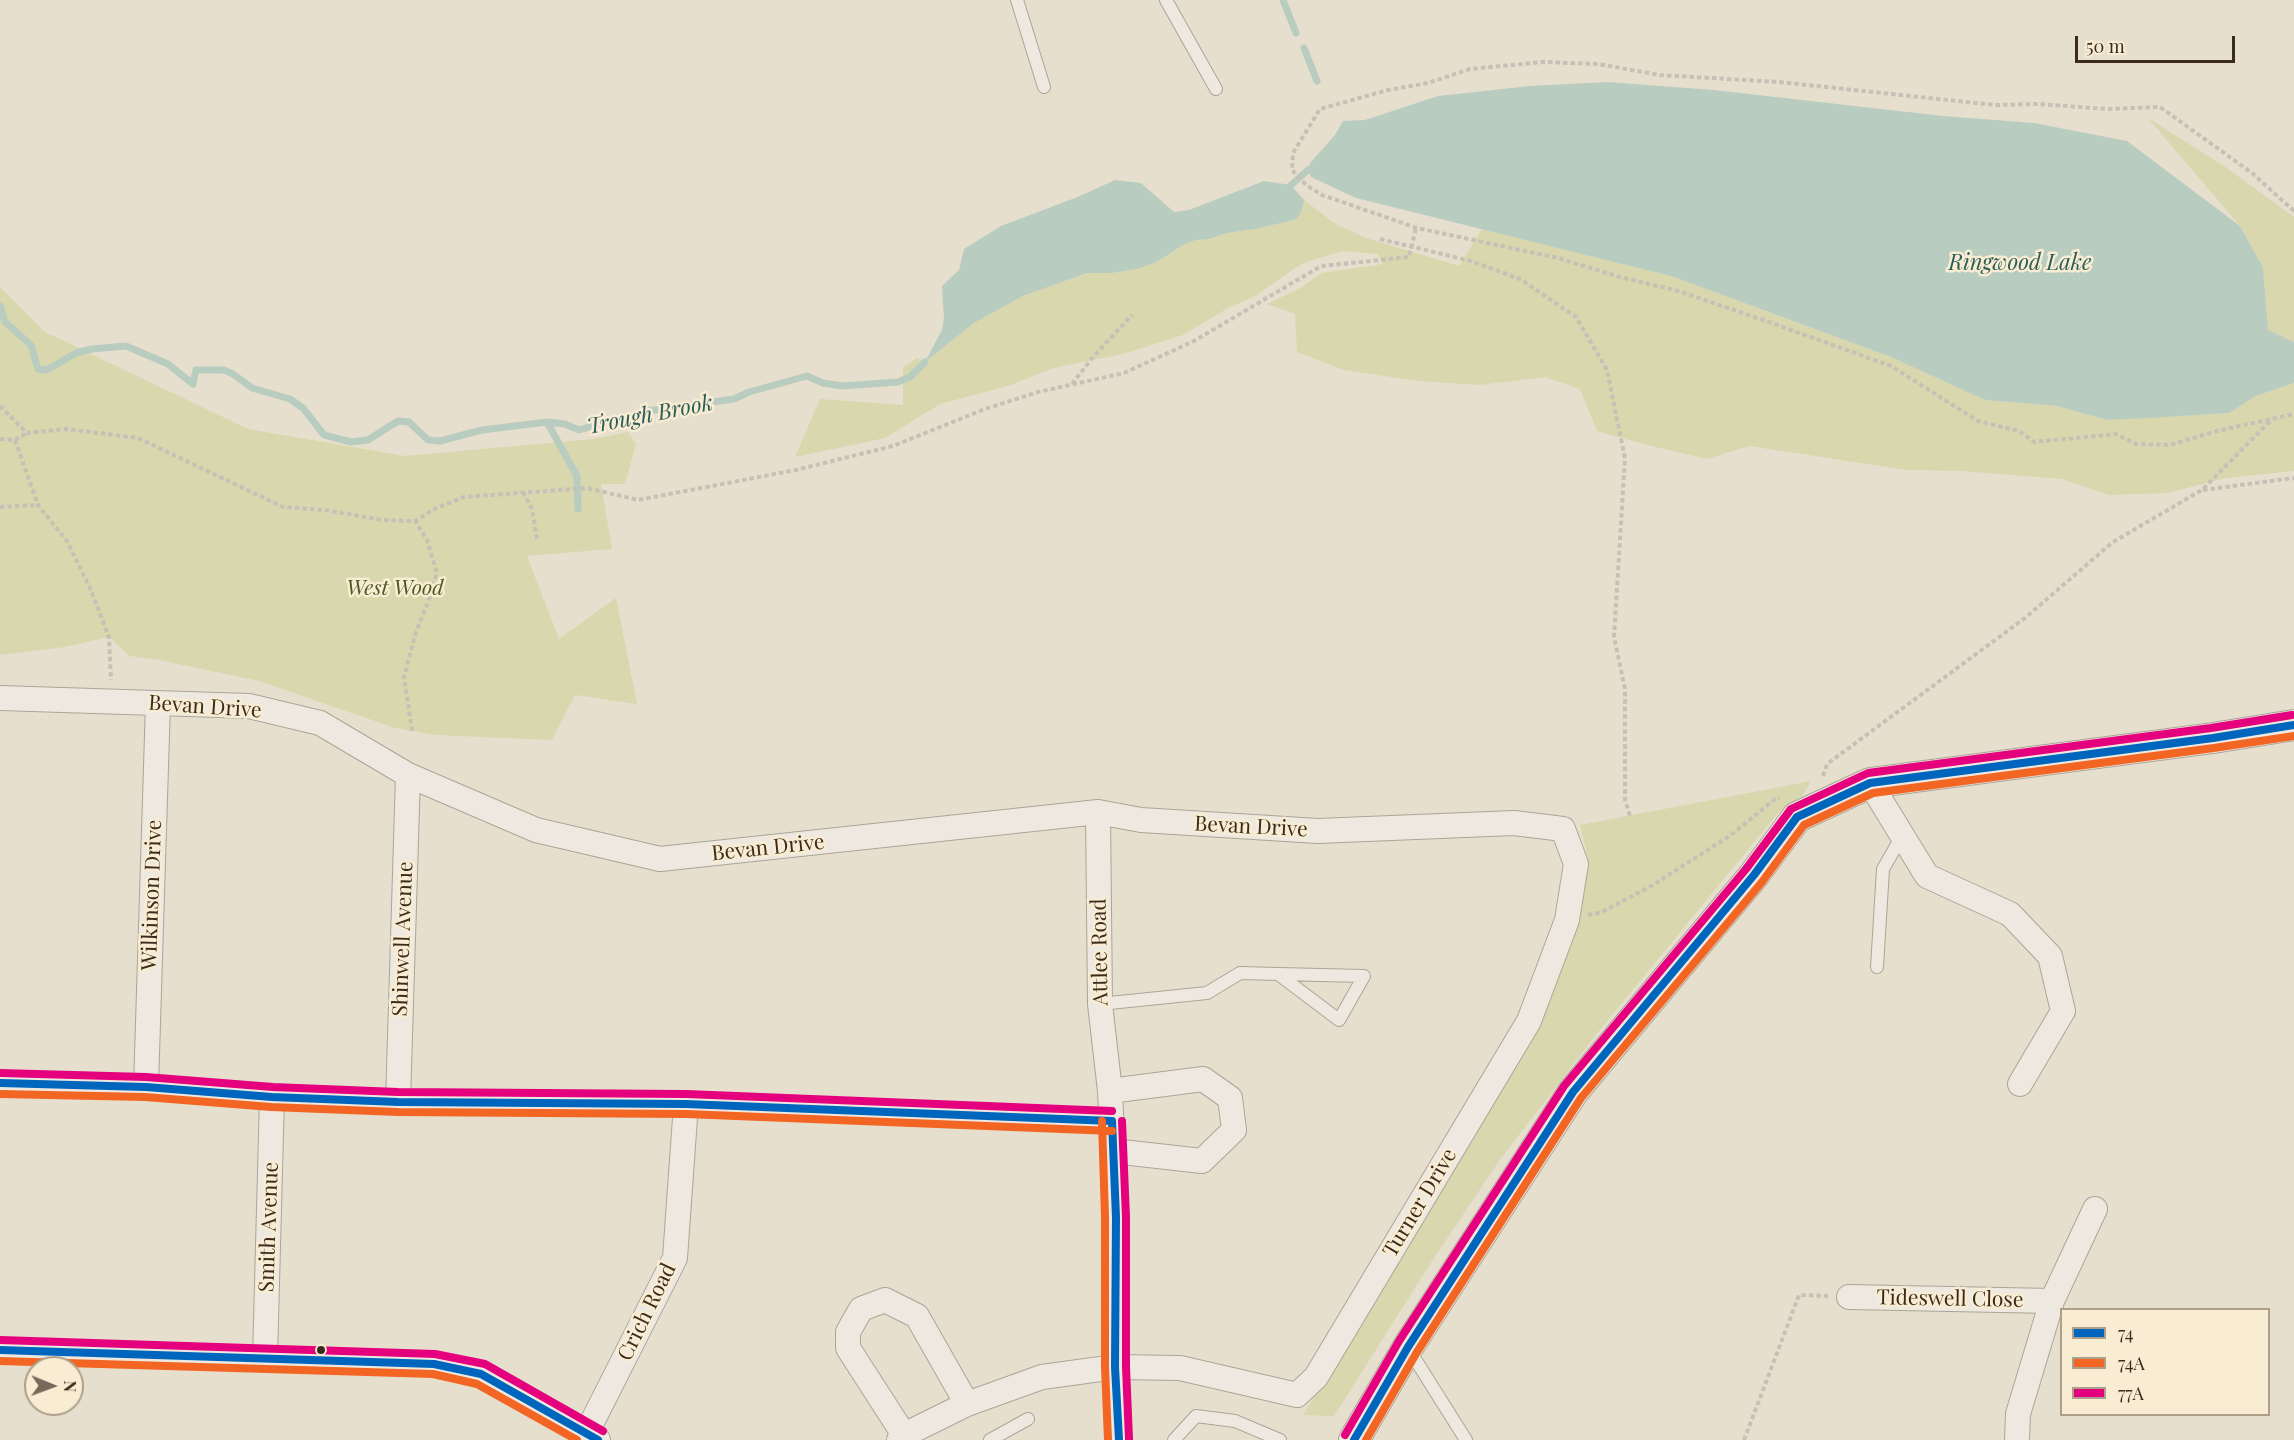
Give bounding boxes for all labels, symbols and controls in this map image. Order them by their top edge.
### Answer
scale bar [2078,24,2238,62]
text: 50 m [2086,34,2125,58]
water label: Ringwood Lake [1948,250,2092,276]
water label: Trough Brook [585,390,715,440]
park label: West Wood [346,575,444,601]
street label: Bevan Drive [148,690,262,724]
street label: Bevan Drive [1194,811,1308,843]
street label: Wilkinson Drive [137,819,167,971]
street label: Bevan Drive [710,830,826,866]
street label: Shinwell Avenue [388,861,418,1017]
street label: Attlee Road [1086,898,1114,1006]
street label: Turner Drive [1378,1144,1462,1262]
street label: Smith Avenue [254,1161,284,1293]
street label: Crich Road [613,1259,681,1365]
street label: Tideswell Close [1876,1285,2024,1313]
legend [2060,1308,2270,1416]
text: 74 [2118,1321,2134,1345]
unlabelled marker [315,1344,327,1356]
text: 74A [2118,1351,2145,1375]
north arrow [24,1356,84,1416]
text: N [60,1380,81,1392]
text: 77A [2118,1381,2144,1405]

